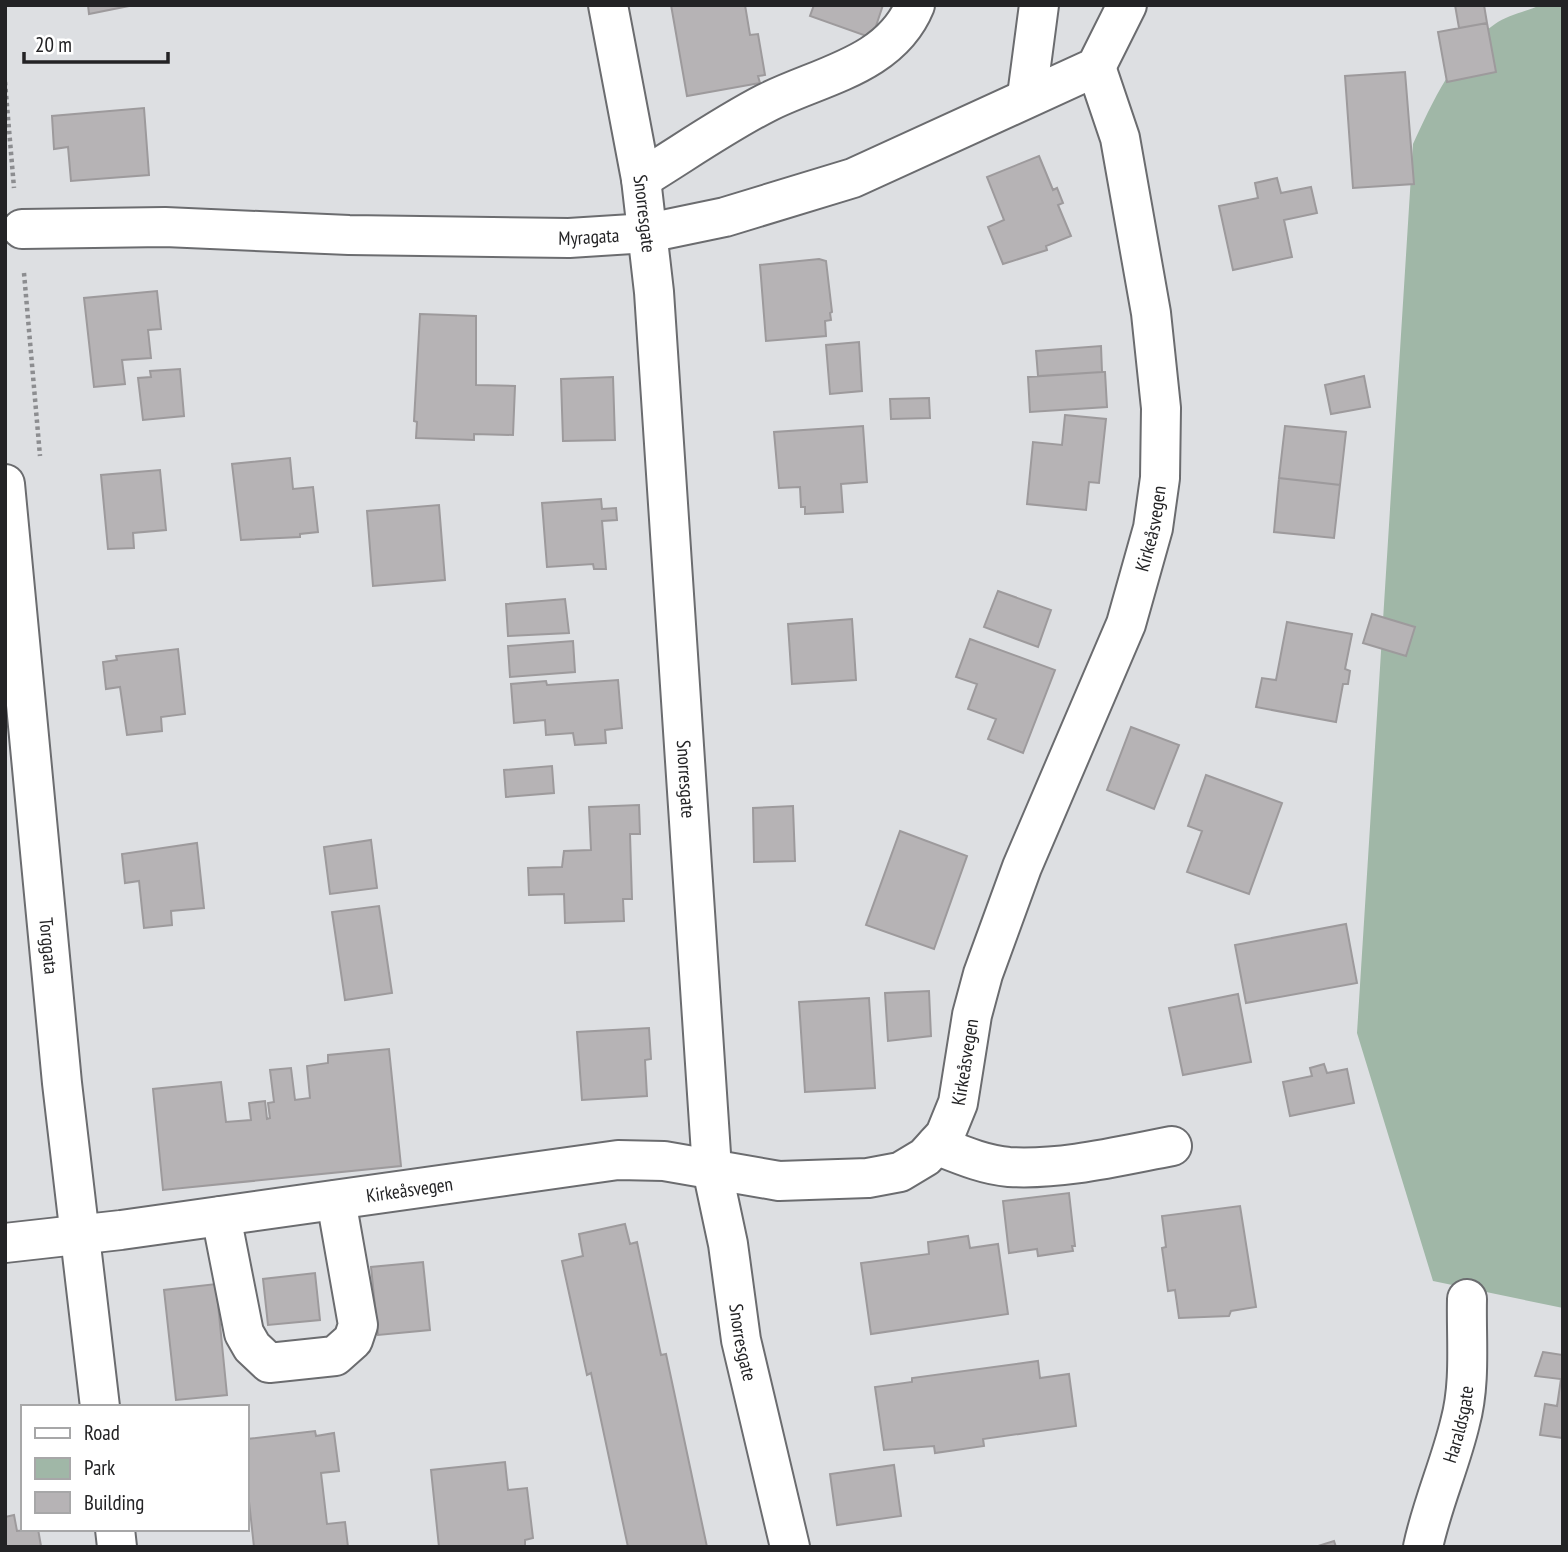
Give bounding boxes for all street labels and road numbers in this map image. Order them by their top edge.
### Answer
street label: Snorresgate [628,173,661,254]
street label: Myragata [558,223,620,250]
street label: Kirkeåsvegen [1129,484,1171,574]
street label: Snorresgate [672,739,701,819]
street label: Torggata [34,916,64,975]
street label: Kirkeåsvegen [946,1017,983,1107]
street label: Kirkeåsvegen [365,1171,454,1207]
street label: Snorresgate [724,1302,762,1384]
street label: Haraldsgate [1437,1385,1478,1466]

